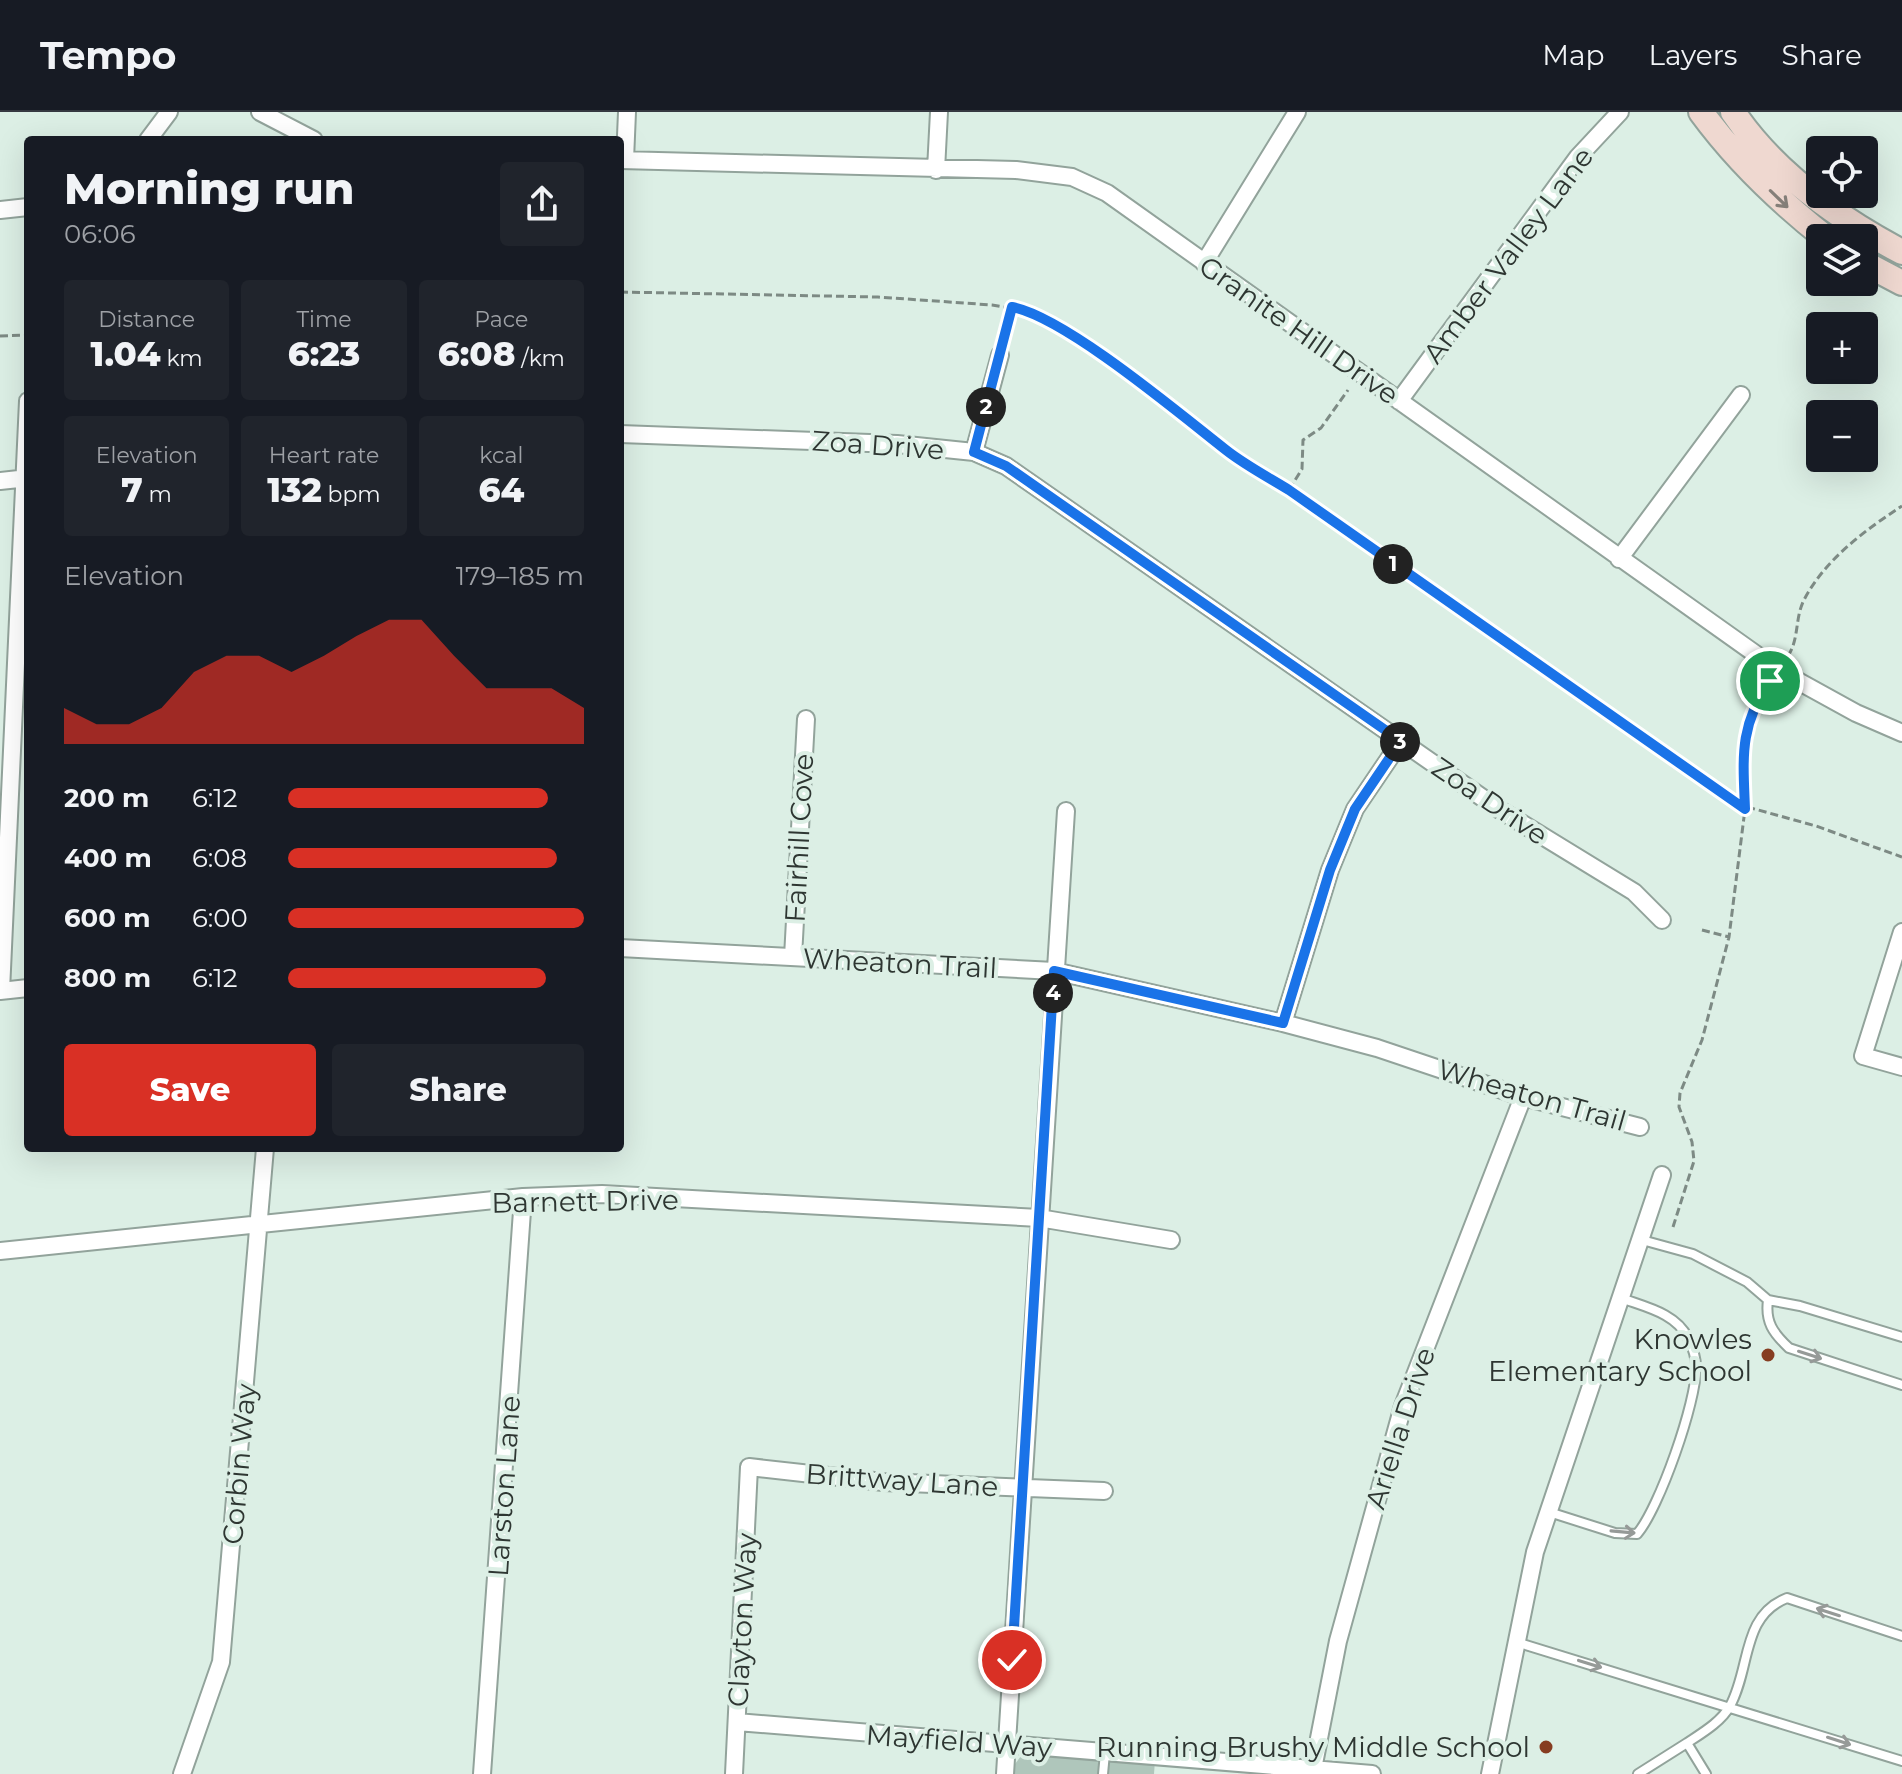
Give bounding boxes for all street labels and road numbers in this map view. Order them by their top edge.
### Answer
street label: Amber Valley Lane [1416,140,1600,370]
street label: Granite Hill Drive [1193,249,1405,411]
street label: Zoa Drive [811,423,945,467]
street label: Zoa Drive [1426,750,1554,852]
street label: Fairhill Cove [778,753,820,923]
street label: Wheaton Trail [802,941,998,985]
street label: Wheaton Trail [1434,1052,1630,1138]
street label: Barnett Drive [491,1182,679,1220]
street label: Ariella Drive [1358,1343,1442,1513]
street label: Corbin Way [215,1381,263,1546]
street label: Larston Lane [481,1394,527,1578]
street label: Brittway Lane [805,1456,999,1504]
street label: Clayton Way [720,1531,764,1708]
street label: Mayfield Way [865,1718,1054,1765]

